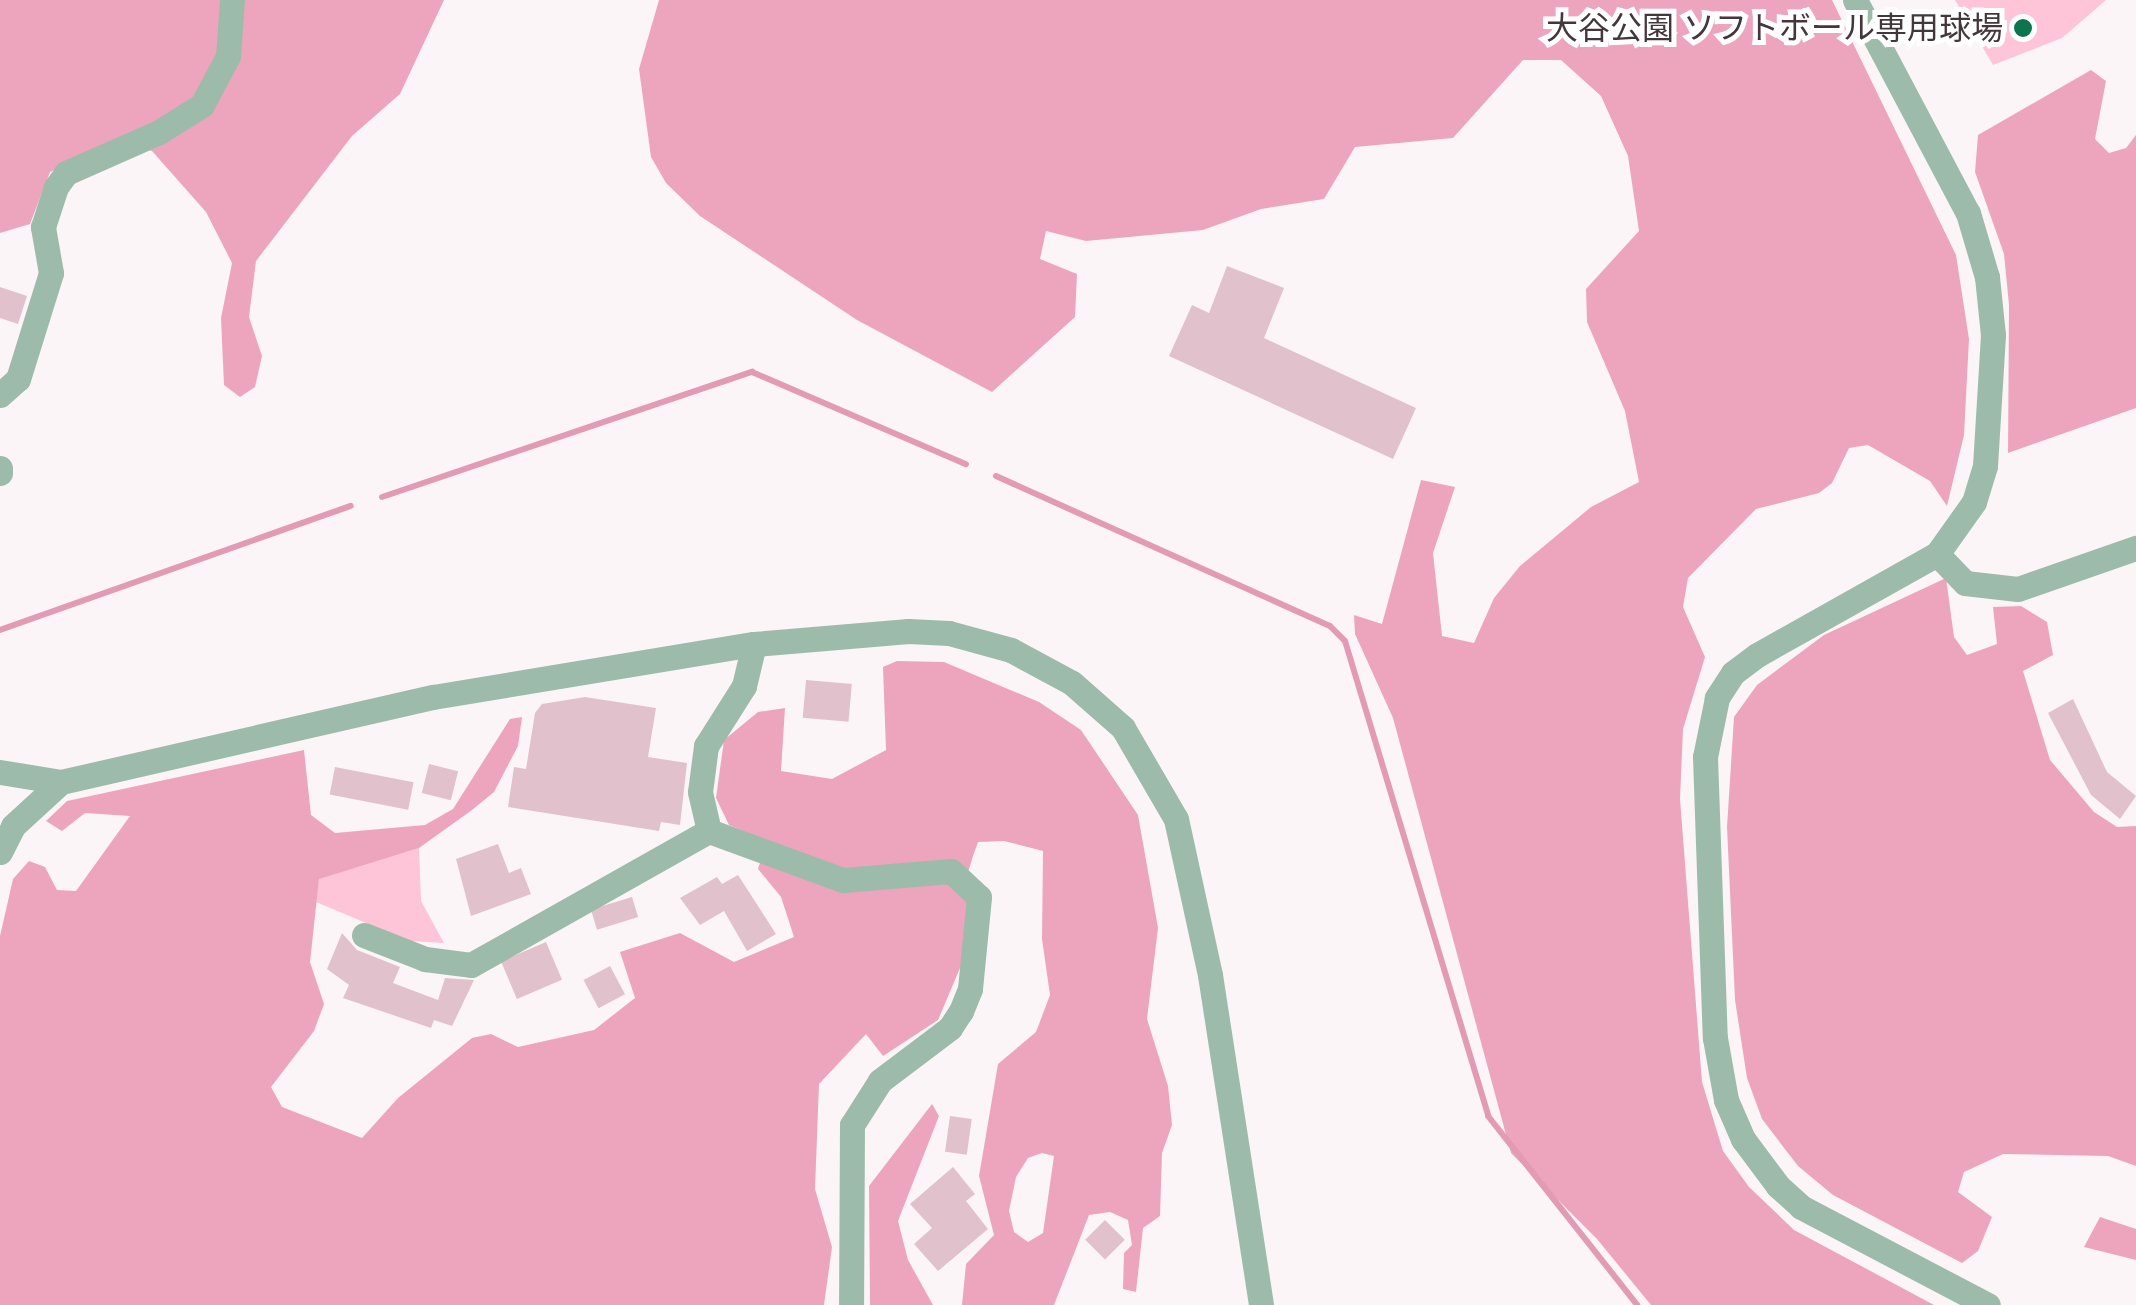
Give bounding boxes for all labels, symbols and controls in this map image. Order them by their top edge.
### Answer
place label: 大谷公園 ソフトボール専用球場 [1546,9,2003,47]
marker: 大谷公園 ソフトボール専用球場 [2012,17,2034,39]

